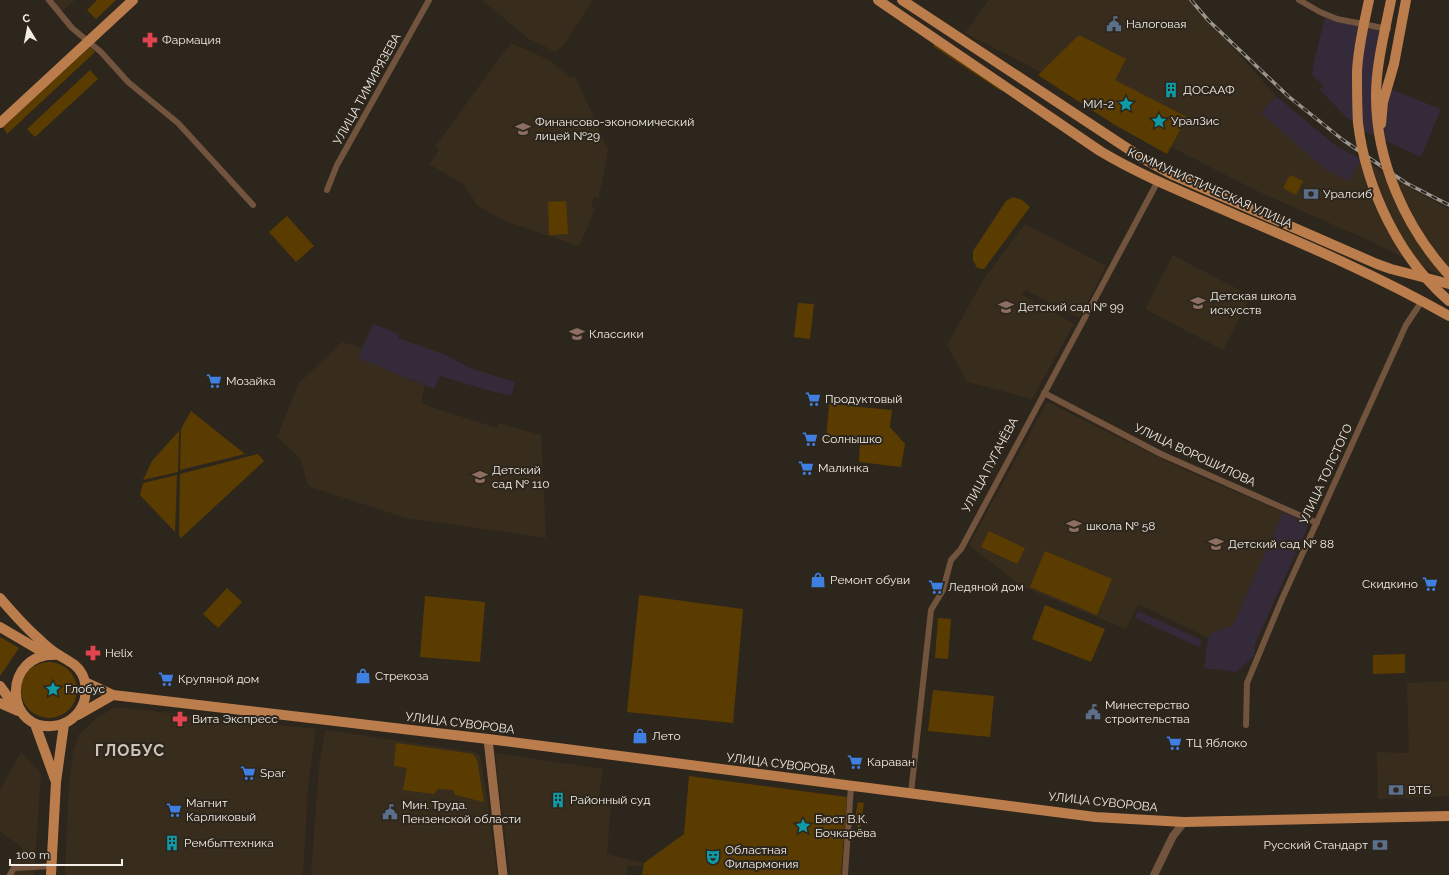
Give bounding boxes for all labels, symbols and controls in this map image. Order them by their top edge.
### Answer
north arrow [8,8,48,48]
text: С [22,12,32,26]
public building icon: Налоговая [1105,15,1123,33]
place label: Налоговая [1126,17,1186,31]
pharmacy icon: Фармация [141,31,159,49]
street label: УЛИЦА ТИМИРЯЗЕВА [330,31,404,147]
place label: Фармация [162,33,221,47]
building icon: ДОСААФ [1162,81,1180,99]
place label: ДОСААФ [1183,83,1235,97]
place icon: МИ-2 [1117,95,1135,113]
place label: МИ-2 [1083,97,1114,111]
place icon: УралЗис [1150,112,1168,130]
place label: УралЗис [1171,114,1220,128]
place label: Финансово-экономический лицей №29 [535,115,694,143]
school or university icon: Финансово-экономический лицей №29 [514,120,532,138]
street label: КОММУНИСТИЧЕСКАЯ УЛИЦА [1125,145,1295,231]
bank icon: Уралсиб [1302,185,1320,203]
place label: Уралсиб [1323,187,1372,201]
place label: Детская школа искусств [1210,289,1296,317]
school or university icon: Детская школа искусств [1189,294,1207,312]
school or university icon: Детский сад № 99 [997,298,1015,316]
place label: Детский сад № 99 [1018,300,1124,314]
school or university icon: Классики [568,325,586,343]
place label: Классики [589,327,644,341]
supermarket icon: Мозайка [205,372,223,390]
place label: Мозайка [226,374,276,388]
supermarket icon: Продуктовый [804,390,822,408]
place label: Продуктовый [825,392,902,406]
street label: УЛИЦА ПУГАЧЁВА [959,415,1021,515]
street label: УЛИЦА ВОРОШИЛОВА [1132,421,1258,489]
street label: УЛИЦА ТОЛСТОГО [1297,422,1355,526]
supermarket icon: Солнышко [801,430,819,448]
place label: Солнышко [822,432,882,446]
supermarket icon: Малинка [797,459,815,477]
place label: Малинка [818,461,869,475]
place label: Детский сад № 110 [492,463,550,491]
school or university icon: Детский сад № 110 [471,468,489,486]
school or university icon: школа № 58 [1065,517,1083,535]
place label: школа № 58 [1086,519,1155,533]
school or university icon: Детский сад № 88 [1207,535,1225,553]
place label: Детский сад № 88 [1228,537,1334,551]
shop icon: Ремонт обуви [809,571,827,589]
place label: Ремонт обуви [830,573,910,587]
supermarket icon: Скидкино [1421,575,1439,593]
place label: Скидкино [1362,577,1418,591]
supermarket icon: Ледяной дом [927,578,945,596]
place label: Ледяной дом [948,580,1024,594]
pharmacy icon: Helix [84,644,102,662]
place label: Helix [105,646,133,660]
shop icon: Стрекоза [354,667,372,685]
place label: Стрекоза [375,669,429,683]
supermarket icon: Крупяной дом [157,670,175,688]
place label: Крупяной дом [178,672,259,686]
place icon: Глобус [44,680,62,698]
place label: Глобус [65,682,106,696]
place label: Минестерство строительства [1105,698,1190,726]
public building icon: Минестерство строительства [1084,703,1102,721]
street label: УЛИЦА СУВОРОВА [405,709,515,737]
pharmacy icon: Вита Экспресс [171,710,189,728]
place label: Вита Экспресс [192,712,278,726]
shop icon: Лето [631,727,649,745]
place label: Лето [652,729,681,743]
supermarket icon: ТЦ Яблоко [1165,734,1183,752]
place label: ТЦ Яблоко [1186,736,1247,750]
district label: ГЛОБУС [95,741,165,760]
street label: УЛИЦА СУВОРОВА [726,750,836,778]
supermarket icon: Караван [846,753,864,771]
place label: Караван [867,755,915,769]
supermarket icon: Spar [239,764,257,782]
place label: Spar [260,766,286,780]
bank icon: ВТБ [1387,781,1405,799]
place label: ВТБ [1408,783,1431,797]
street label: УЛИЦА СУВОРОВА [1048,789,1158,815]
building icon: Районный суд [549,791,567,809]
place label: Районный суд [570,793,651,807]
place label: Магнит Карликовый [186,796,256,824]
place label: Мин. Труда. Пензенской области [402,798,521,826]
supermarket icon: Магнит Карликовый [165,801,183,819]
public building icon: Мин. Труда. Пензенской области [381,803,399,821]
place label: Бюст В.К. Бочкарёва [815,812,876,840]
place icon: Бюст В.К. Бочкарёва [794,817,812,835]
building icon: Рембыттехника [163,834,181,852]
place label: Рембыттехника [184,836,274,850]
bank icon: Русский Стандарт [1371,836,1389,854]
place label: Русский Стандарт [1263,838,1368,852]
scale bar [10,841,122,867]
place label: Областная Филармония [725,843,798,871]
text: 100 m [16,848,50,862]
theatre icon: Областная Филармония [704,848,722,866]

